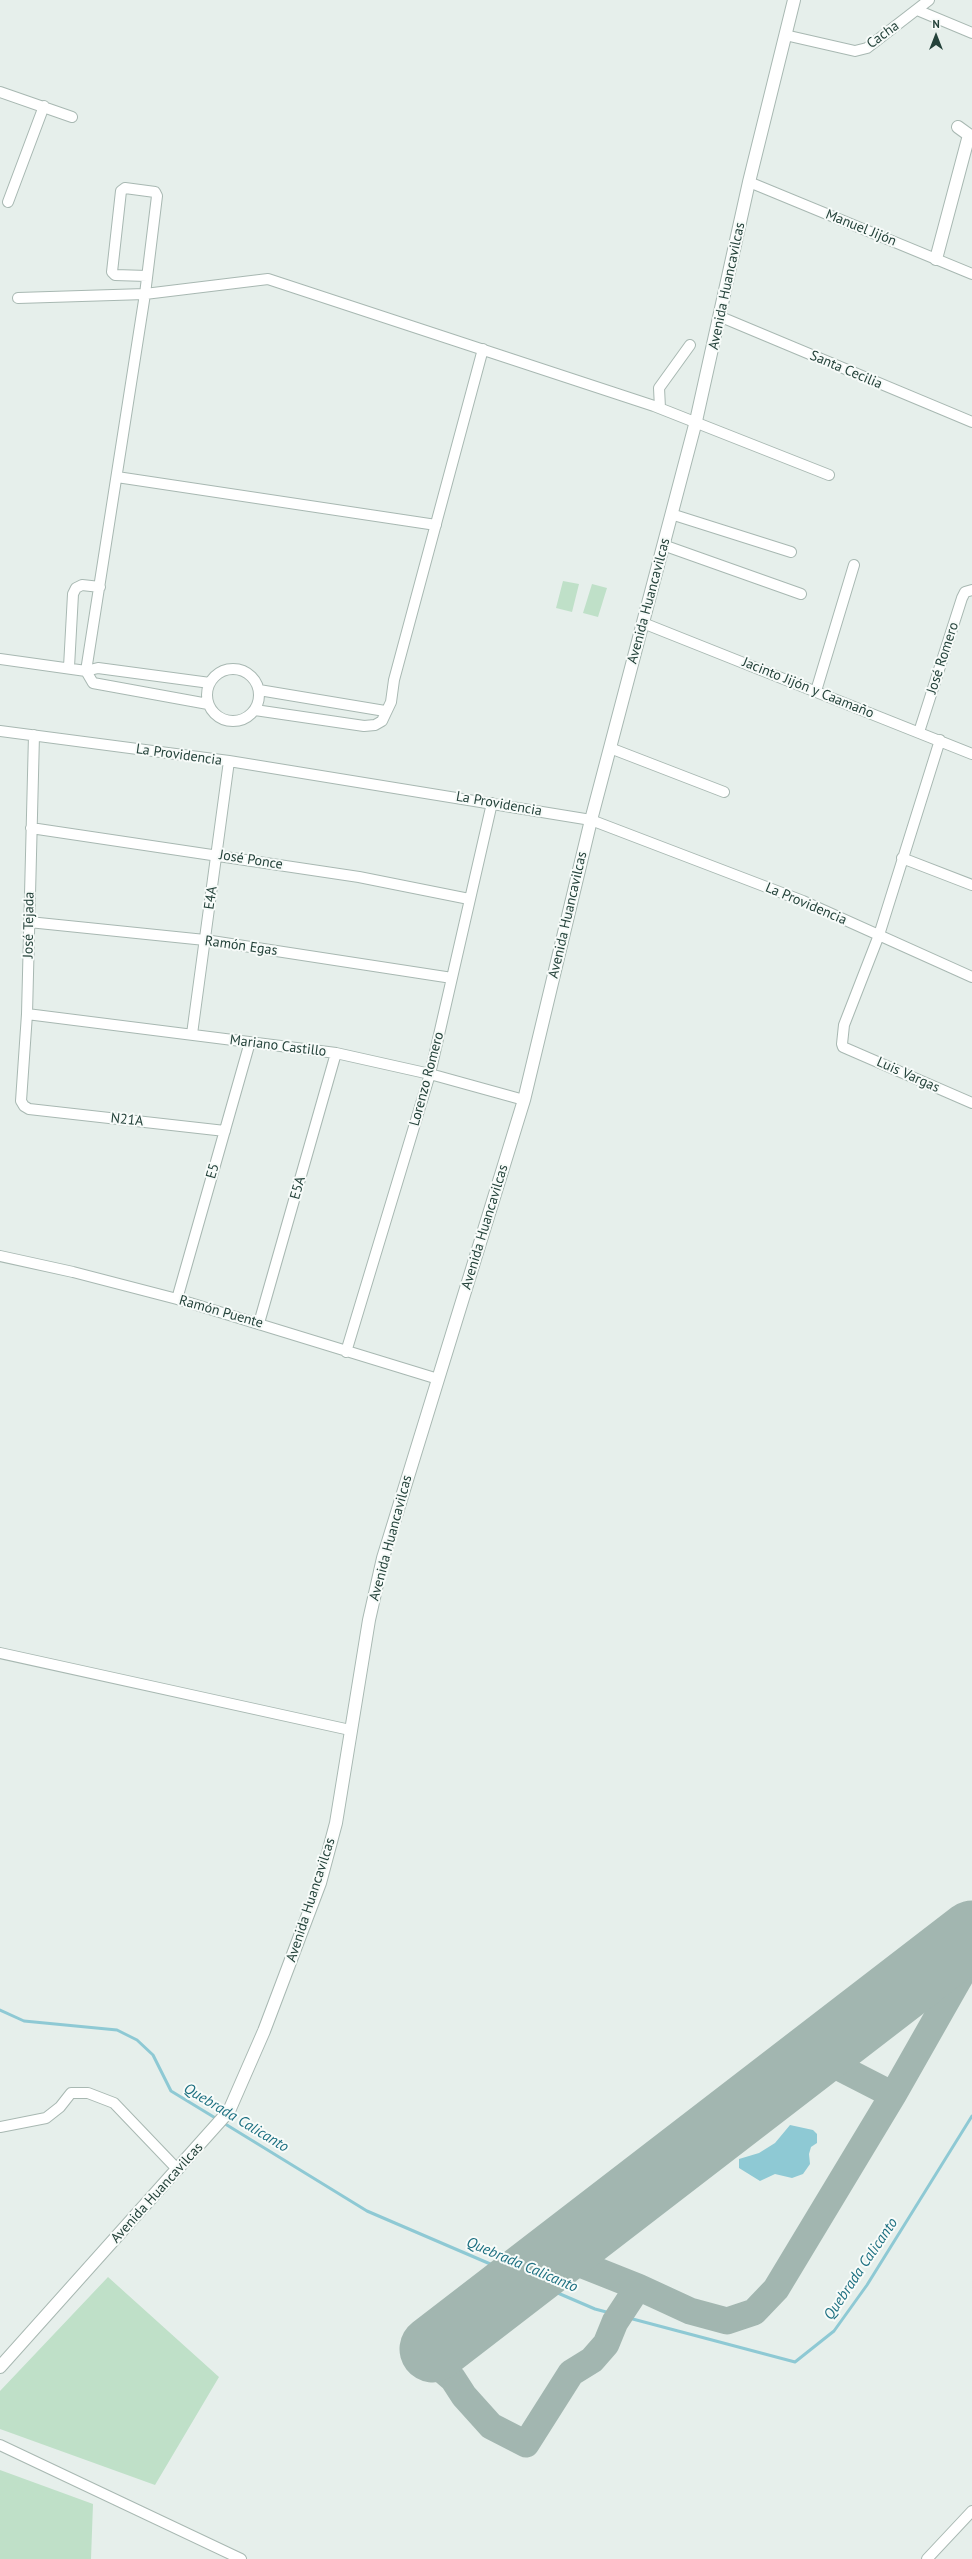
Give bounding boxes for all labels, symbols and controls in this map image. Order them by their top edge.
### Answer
north arrow [916,16,956,56]
text: N [932,17,940,31]
street label: Cacha [864,18,902,52]
street label: Manuel Jijón [823,206,899,250]
street label: Avenida Huancavilcas [705,221,749,351]
street label: Santa Cecilia [807,347,885,393]
street label: Avenida Huancavilcas [624,536,674,666]
street label: José Romero [924,620,962,696]
street label: Jacinto Jijón y Caamaño [740,654,876,722]
street label: La Providencia [135,741,223,769]
street label: La Providencia [455,788,543,820]
street label: José Ponce [218,847,284,873]
street label: Avenida Huancavilcas [545,850,591,980]
street label: La Providencia [763,879,849,929]
street label: E4A [201,885,221,911]
street label: José Tejada [20,892,38,958]
street label: Ramón Egas [204,933,278,959]
street label: Lorenzo Romero [406,1030,448,1128]
street label: Mariano Castillo [229,1032,327,1060]
street label: Luis Vargas [874,1054,942,1096]
street label: N21A [110,1110,144,1130]
street label: E5 [203,1161,223,1181]
street label: Avenida Huancavilcas [458,1163,512,1291]
street label: E5A [287,1174,309,1202]
street label: Ramón Puente [177,1292,265,1332]
street label: Avenida Huancavilcas [366,1473,416,1603]
street label: Avenida Huancavilcas [283,1836,339,1964]
water label: Quebrada Calicanto [180,2080,292,2156]
street label: Avenida Huancavilcas [107,2139,207,2247]
water label: Quebrada Calicanto [820,2214,902,2324]
water label: Quebrada Calicanto [464,2233,580,2297]

